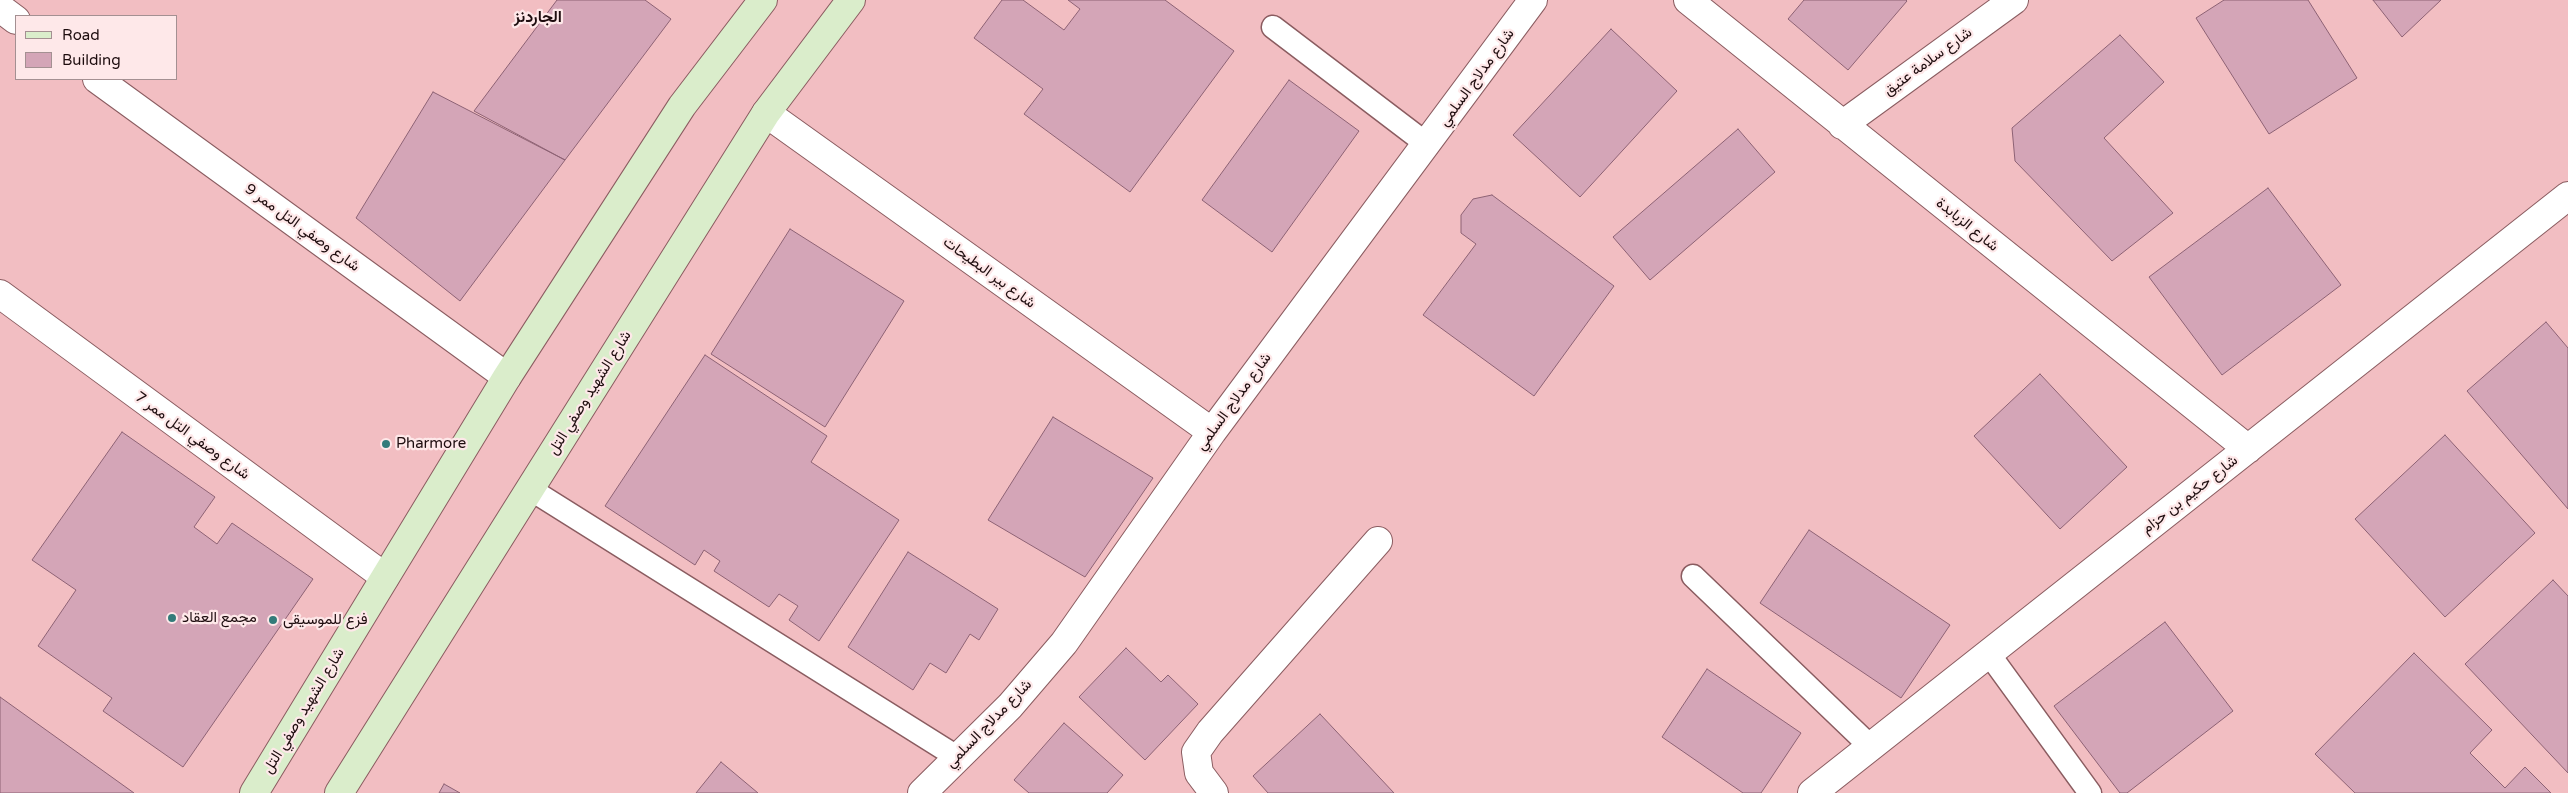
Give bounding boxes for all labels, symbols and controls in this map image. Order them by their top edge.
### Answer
district label: الجاردنز [514,8,562,28]
legend [15,15,178,80]
street label: شارع سلامة عتيق [1880,24,1976,100]
text: Road [62,26,100,44]
street label: شارع مدلاج السلمي [1436,26,1518,130]
text: Building [62,51,121,69]
street label: شارع وصفي التل ممر 9 [241,180,363,276]
street label: شارع الزبابدة [1932,194,2002,256]
street label: شارع بير البطيحات [939,233,1039,313]
street label: شارع الشهيد وصفي التل [544,328,636,458]
street label: شارع مدلاج السلمي [1193,350,1275,454]
street label: شارع وصفي التل ممر 7 [131,388,253,484]
place label: Pharmore [396,435,466,453]
marker: Pharmore [380,438,392,450]
street label: شارع حكيم بن حزام [2138,452,2242,538]
place label: مجمع العقاد [182,609,257,627]
place label: فزع للموسيقى [283,611,368,629]
marker: مجمع العقاد [166,612,178,624]
marker: فزع للموسيقى [267,614,279,626]
street label: شارع الشهيد وصفي التل [259,645,349,777]
street label: شارع مدلاج السلمي [942,676,1036,772]

